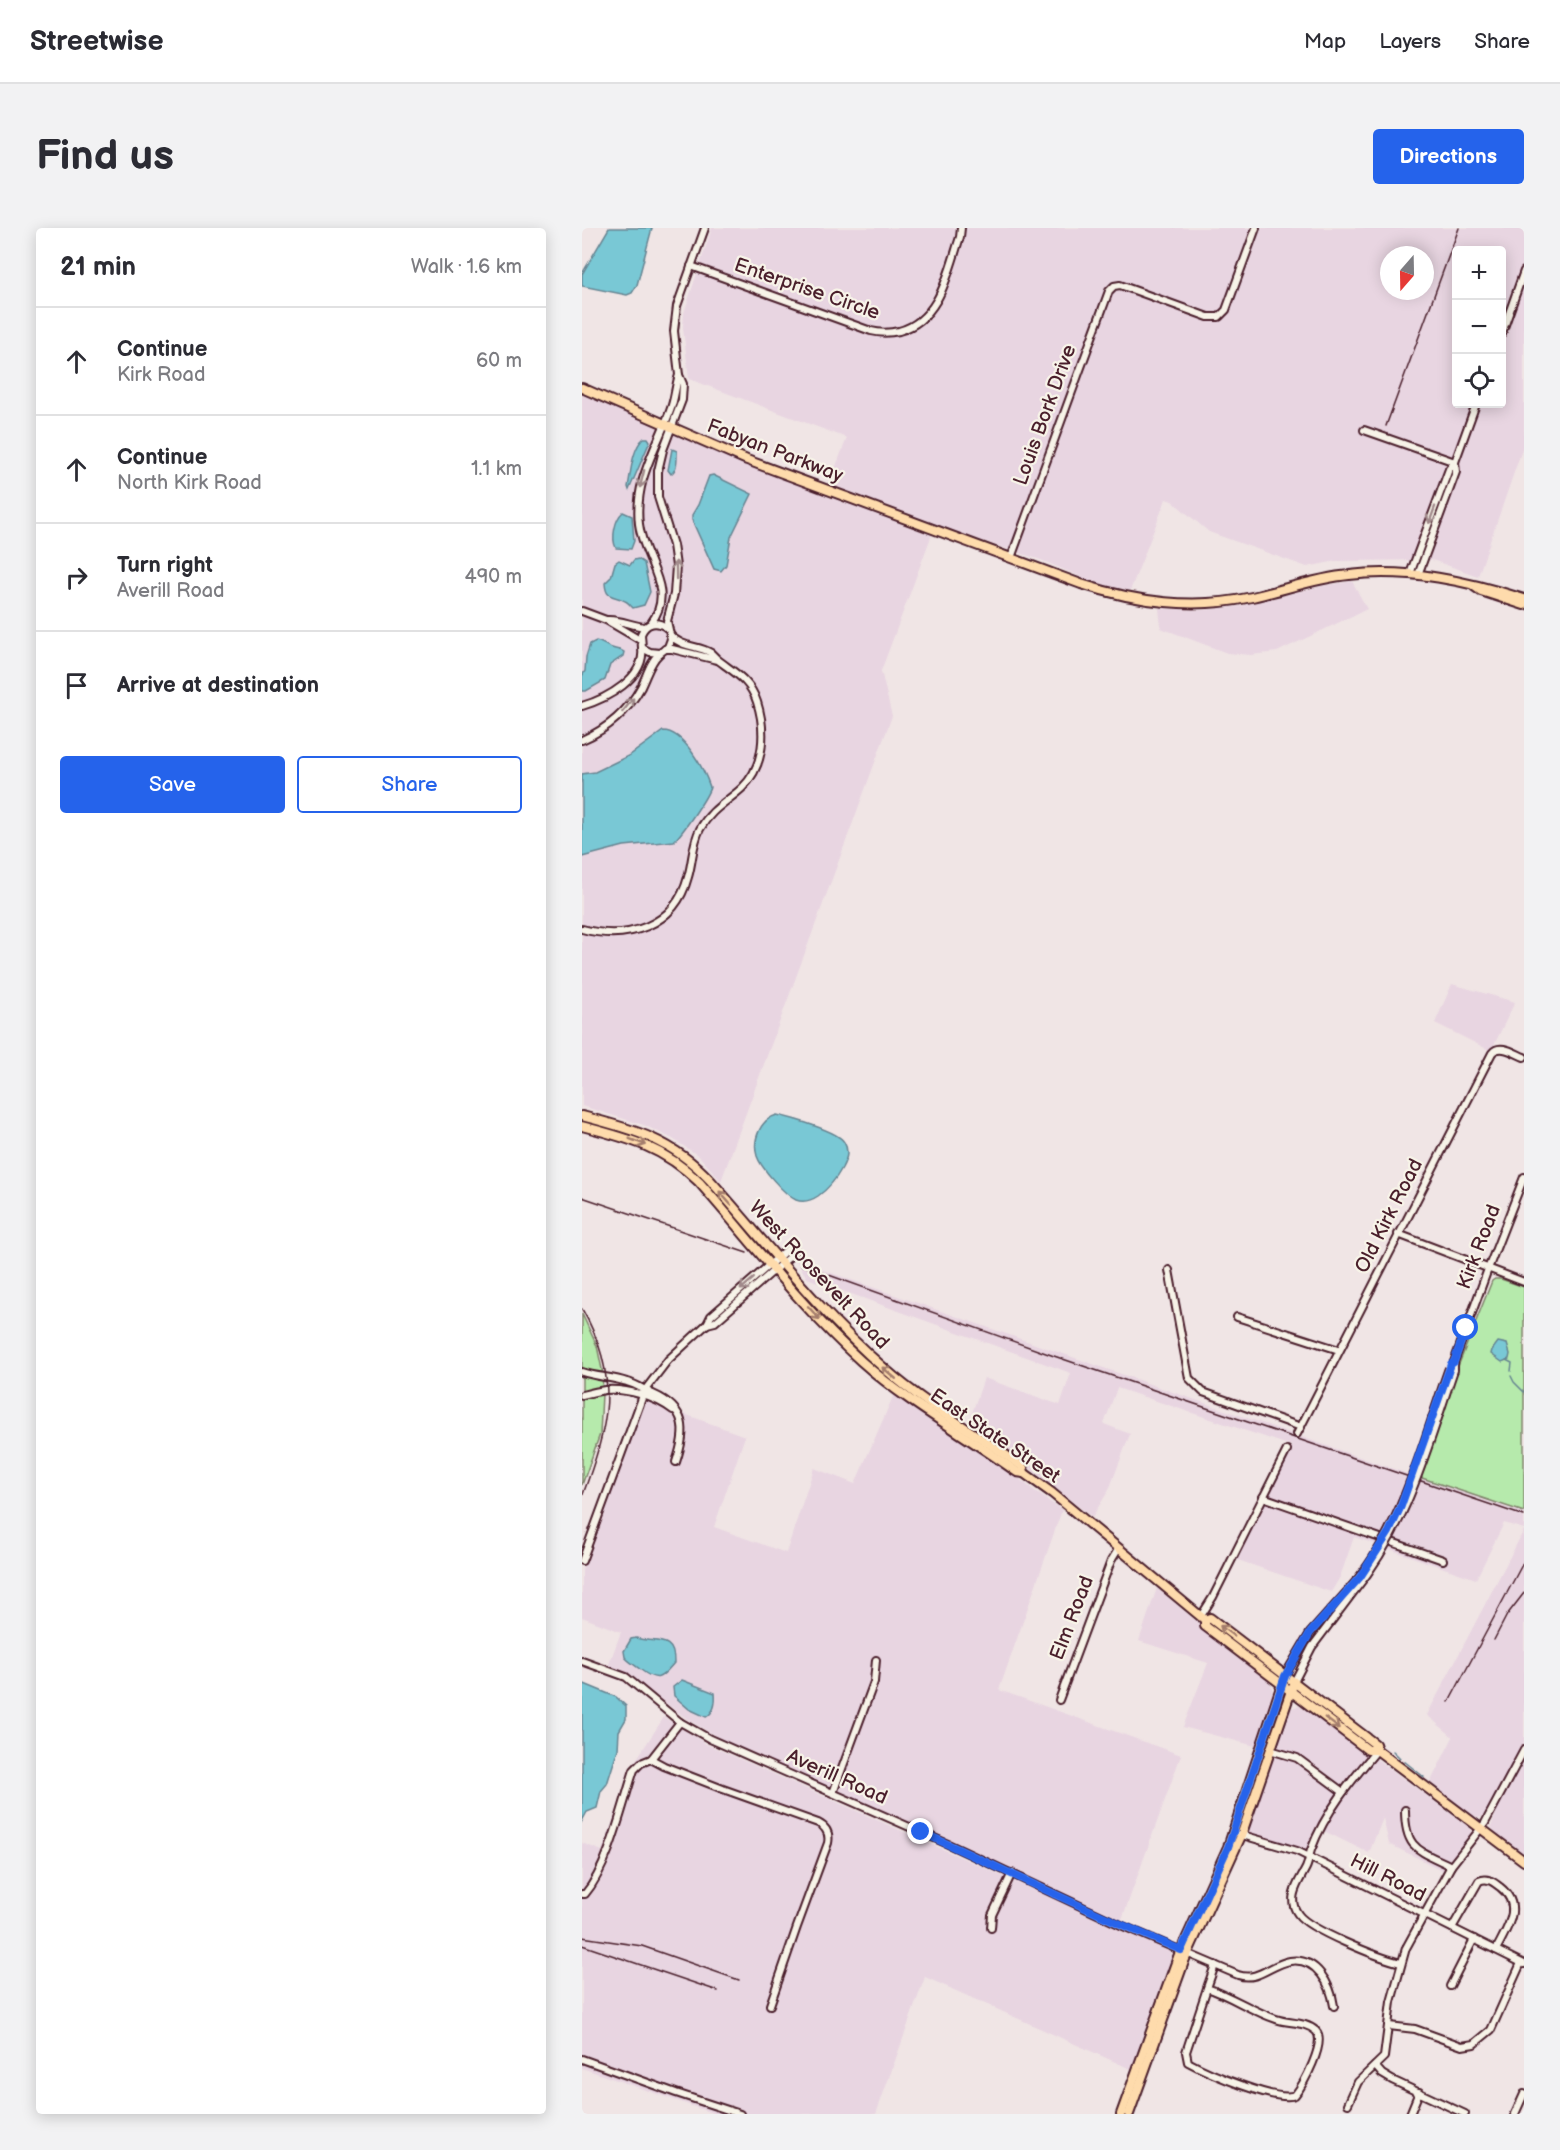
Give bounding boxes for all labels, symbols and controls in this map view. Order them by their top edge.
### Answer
text: Streetwise [30,25,163,58]
text: Map [1304,29,1346,54]
text: Layers [1379,29,1441,54]
text: Share [1474,29,1530,54]
button: Directions [1373,129,1524,184]
text: Find us [36,131,174,182]
north arrow [1380,246,1434,300]
map controls [1452,246,1506,408]
button: + [1452,246,1506,300]
text: 21 min [60,252,136,283]
street label: Enterprise Circle [731,253,883,325]
text: Walk · 1.6 km [411,255,522,279]
button: − [1452,300,1506,354]
text: Continue [117,336,207,363]
street label: Louis Bork Drive [1008,341,1082,488]
icon: ahead [60,345,93,378]
text: 60 m [476,349,522,373]
button: locate [1452,354,1506,408]
text: Kirk Road [117,363,205,387]
street label: Fabyan Parkway [704,414,846,488]
text: Continue [117,444,207,471]
icon: ahead [60,453,93,486]
text: 1.1 km [471,457,522,481]
one-way arrow [636,469,648,488]
text: North Kirk Road [117,471,262,495]
one-way arrow [1426,505,1437,524]
text: Turn right [117,552,213,579]
icon: right [60,561,93,594]
one-way arrow [670,561,682,581]
text: 490 m [465,565,522,589]
text: Averill Road [117,579,225,603]
icon: arrive [60,669,93,702]
text: Arrive at destination [117,672,319,699]
one-way arrow [621,698,635,713]
button: Save [60,756,285,813]
button: Share [297,756,522,813]
one-way arrow [628,1137,647,1148]
street label: Old Kirk Road [1350,1155,1428,1277]
one-way arrow [718,1190,732,1205]
street label: West Roosevelt Road [744,1196,894,1354]
street label: Kirk Road [1452,1201,1506,1293]
one-way arrow [740,1277,755,1291]
one-way arrow [807,1306,821,1321]
route start [1452,1314,1478,1340]
one-way arrow [881,1366,897,1379]
street label: East State Street [925,1384,1065,1488]
street label: Elm Road [1045,1573,1099,1663]
one-way arrow [1220,1625,1236,1638]
one-way arrow [1324,1717,1340,1730]
street label: Averill Road [783,1744,891,1810]
route end [907,1818,933,1844]
street label: Hill Road [1346,1849,1430,1907]

